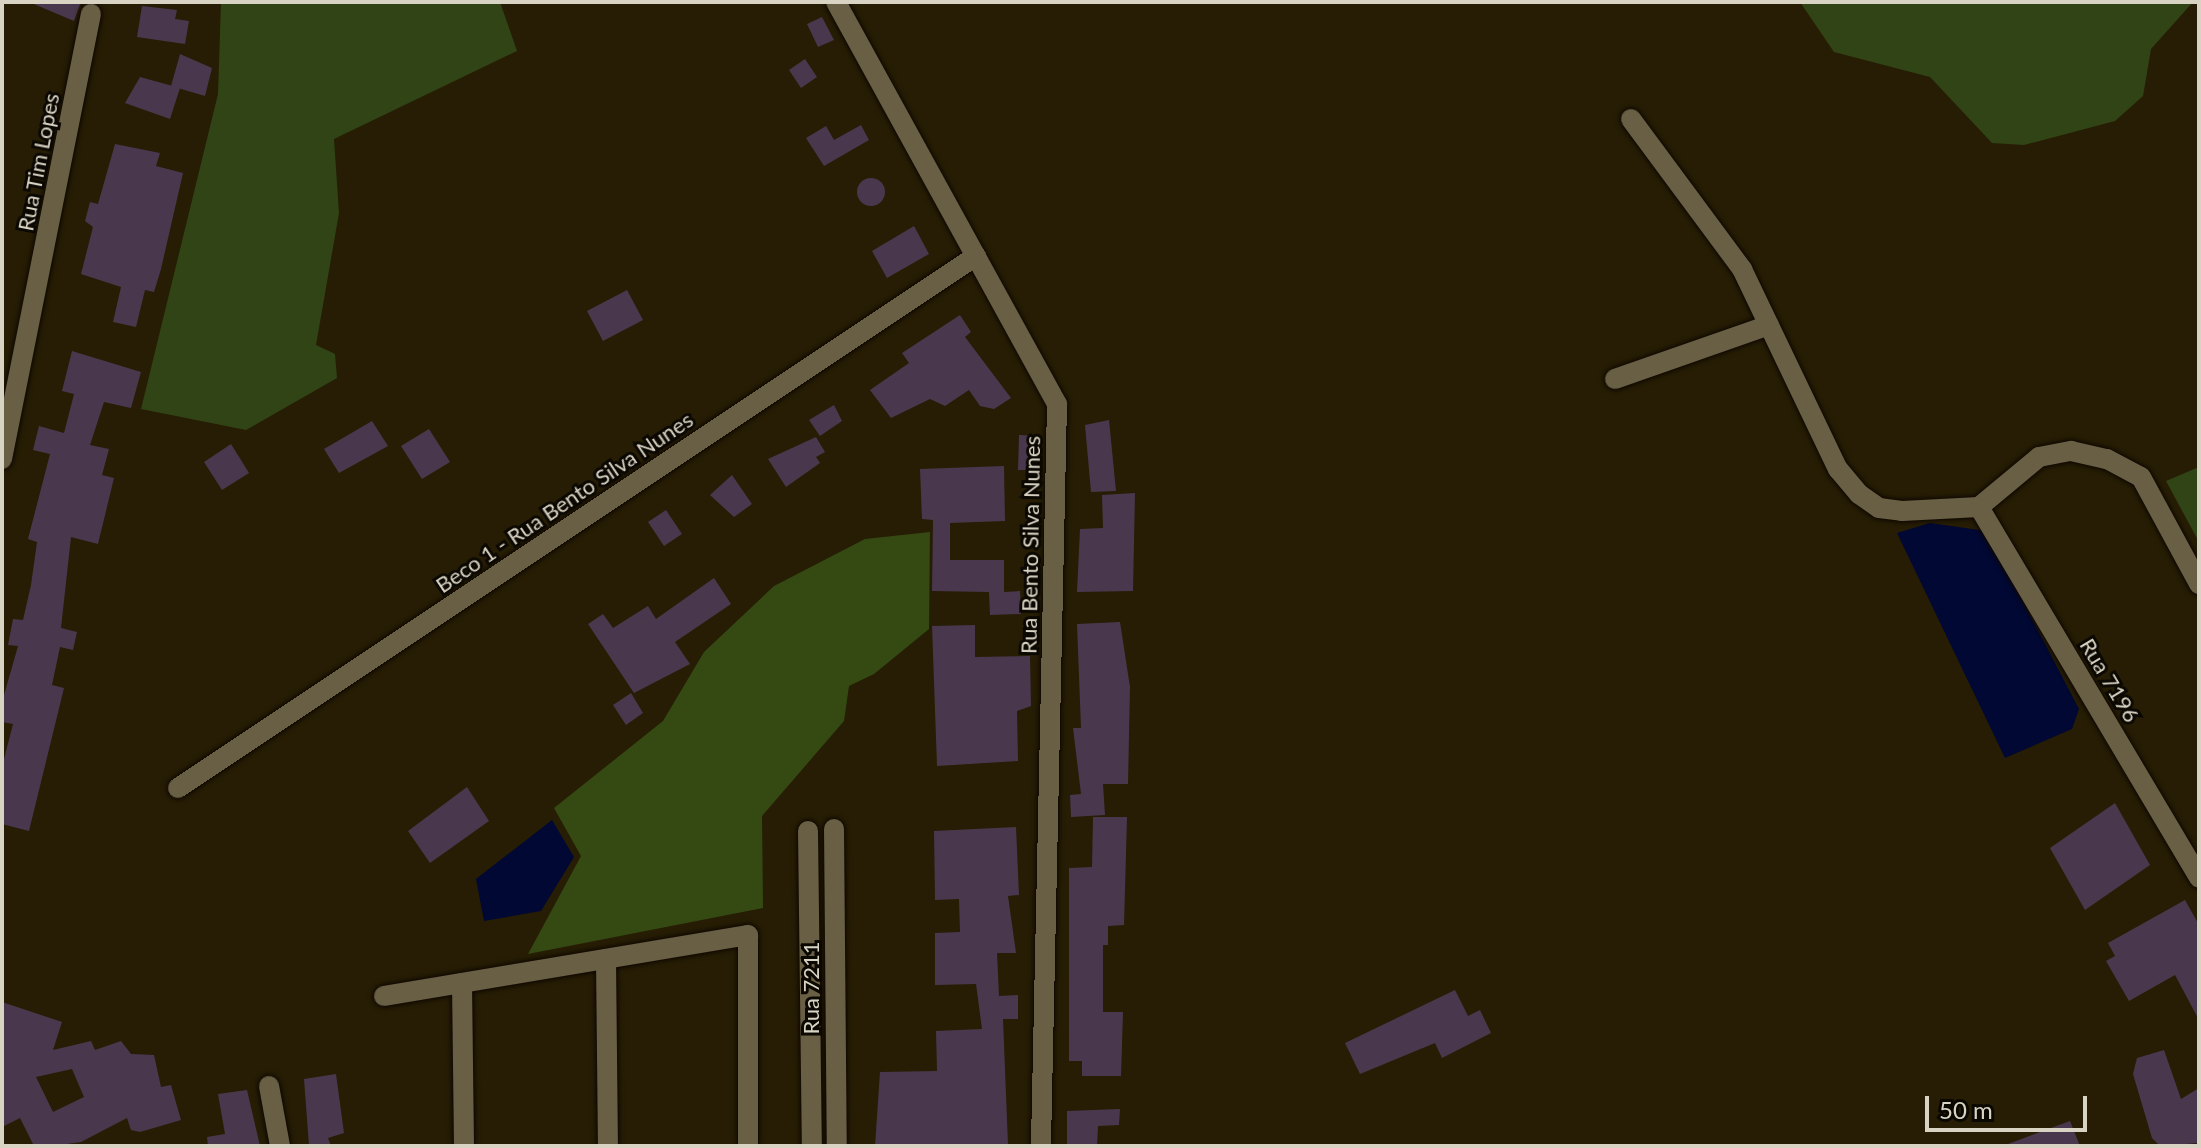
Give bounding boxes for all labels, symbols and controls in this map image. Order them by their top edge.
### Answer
street label: Rua Tim Lopes [12,91,64,233]
street label: Beco 1 - Rua Bento Silva Nunes [430,406,698,598]
street label: Rua Bento Silva Nunes [1015,436,1045,654]
street label: Rua 7196 [2075,633,2145,727]
street label: Rua 7211 [798,941,824,1035]
scale bar [1929,1080,2091,1130]
text: 50 m [1939,1095,1993,1124]

